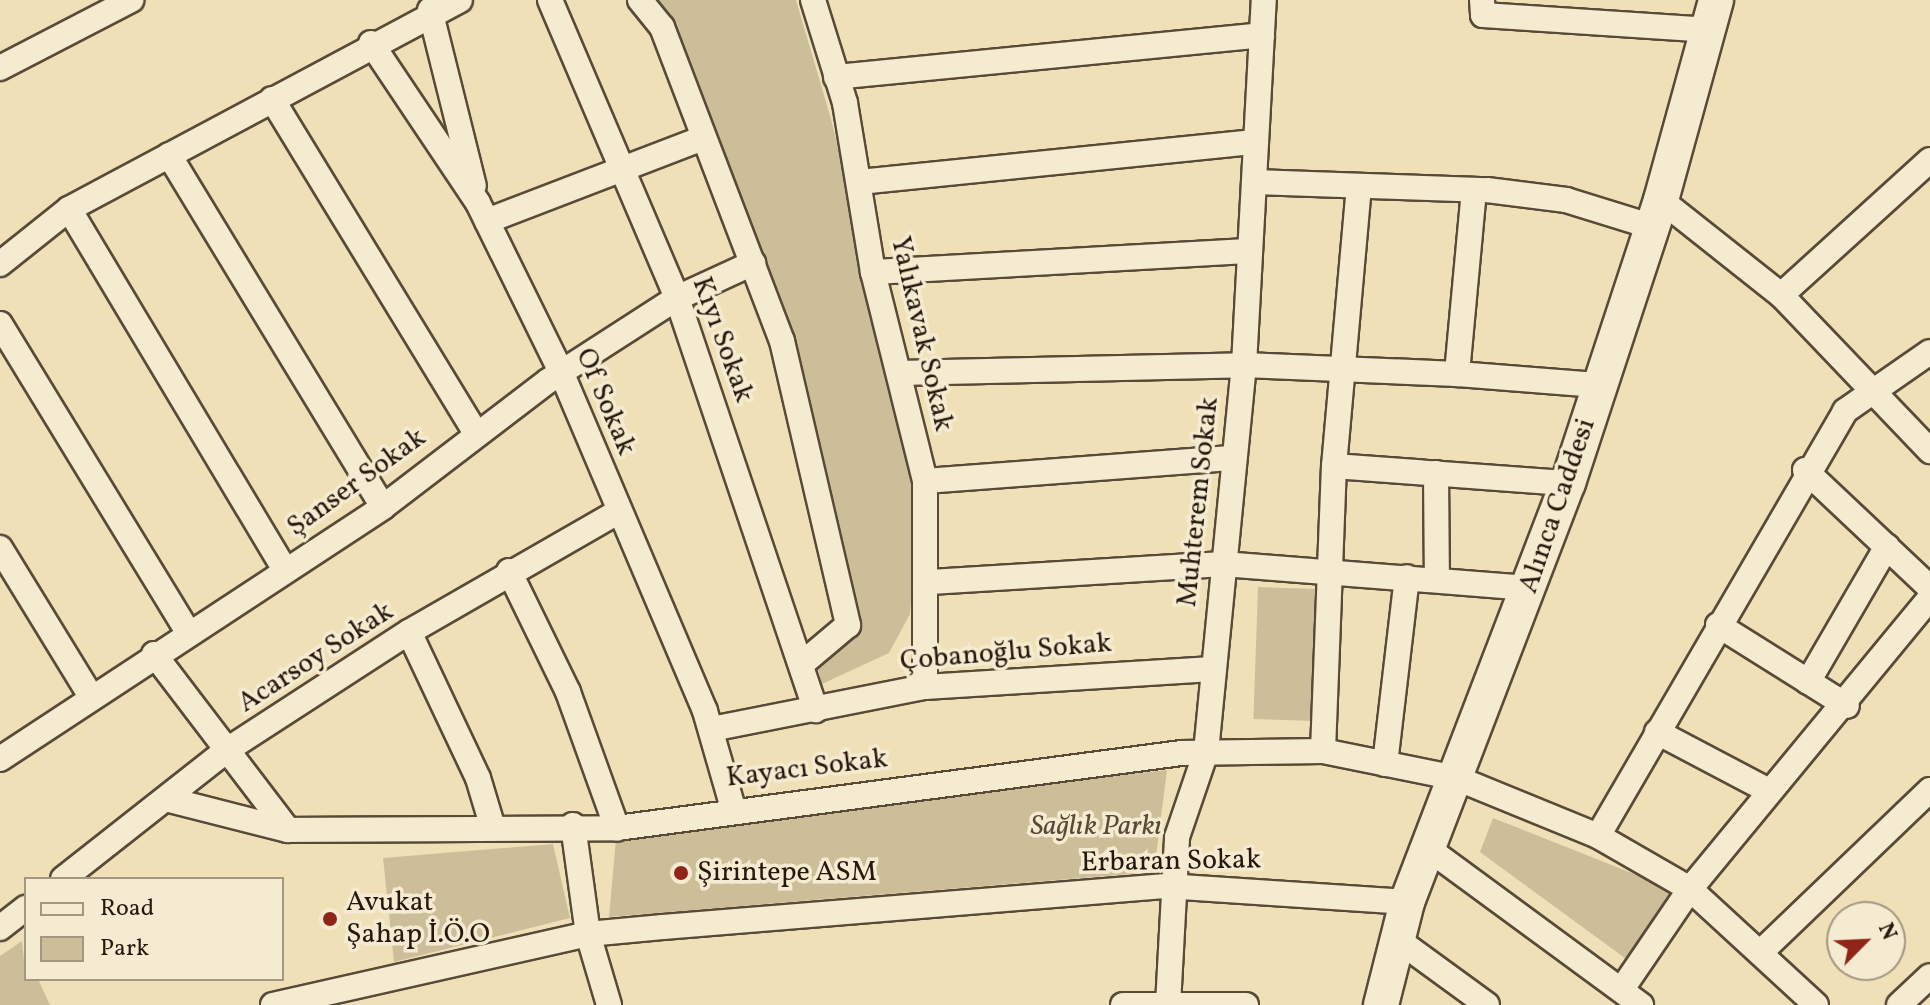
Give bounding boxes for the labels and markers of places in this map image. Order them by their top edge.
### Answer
place label: Şirintepe ASM [697,856,877,890]
marker: Şirintepe ASM [672,864,690,882]
place label: Avukat Şahap İ.Ö.O [346,886,490,952]
marker: Avukat Şahap İ.Ö.O [321,910,339,928]

